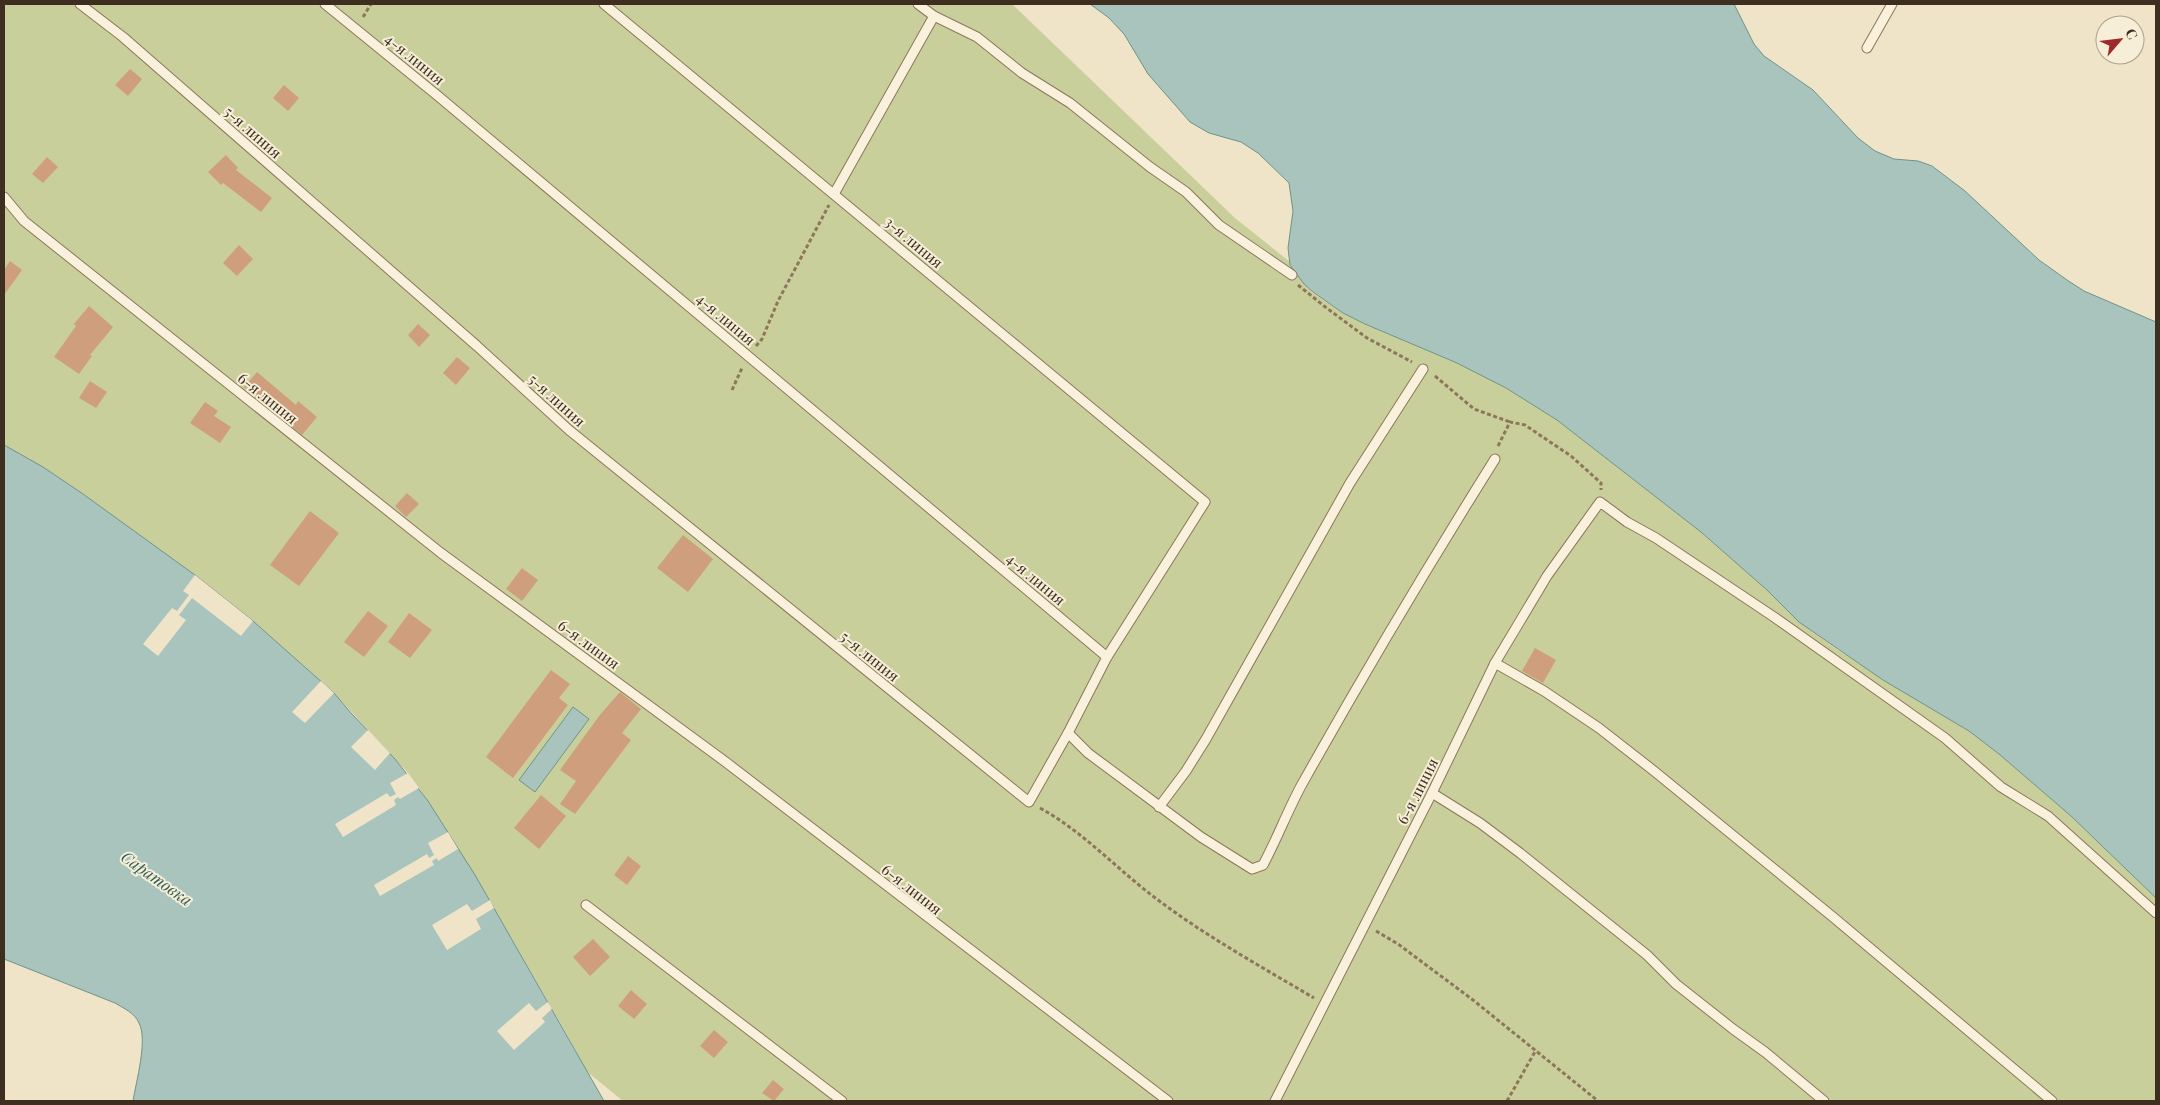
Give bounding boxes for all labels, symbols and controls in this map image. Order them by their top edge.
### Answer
north arrow [2095,15,2145,65]
text: С [2121,25,2143,43]
street label: 4-я линия [381,29,449,89]
street label: 5-я линия [220,102,286,162]
street label: 3-я линия [881,212,947,272]
street label: 4-я линия [692,288,760,350]
street label: 6-я линия [234,368,302,428]
street label: 5-я линия [524,369,590,431]
street label: 4-я линия [1002,548,1070,610]
street label: 6-я линия [554,615,624,673]
street label: 5-я линия [837,626,903,686]
street label: 6-я линия [1392,755,1442,827]
water label: Саратовка [117,846,197,910]
street label: 6-я линия [878,859,946,919]

